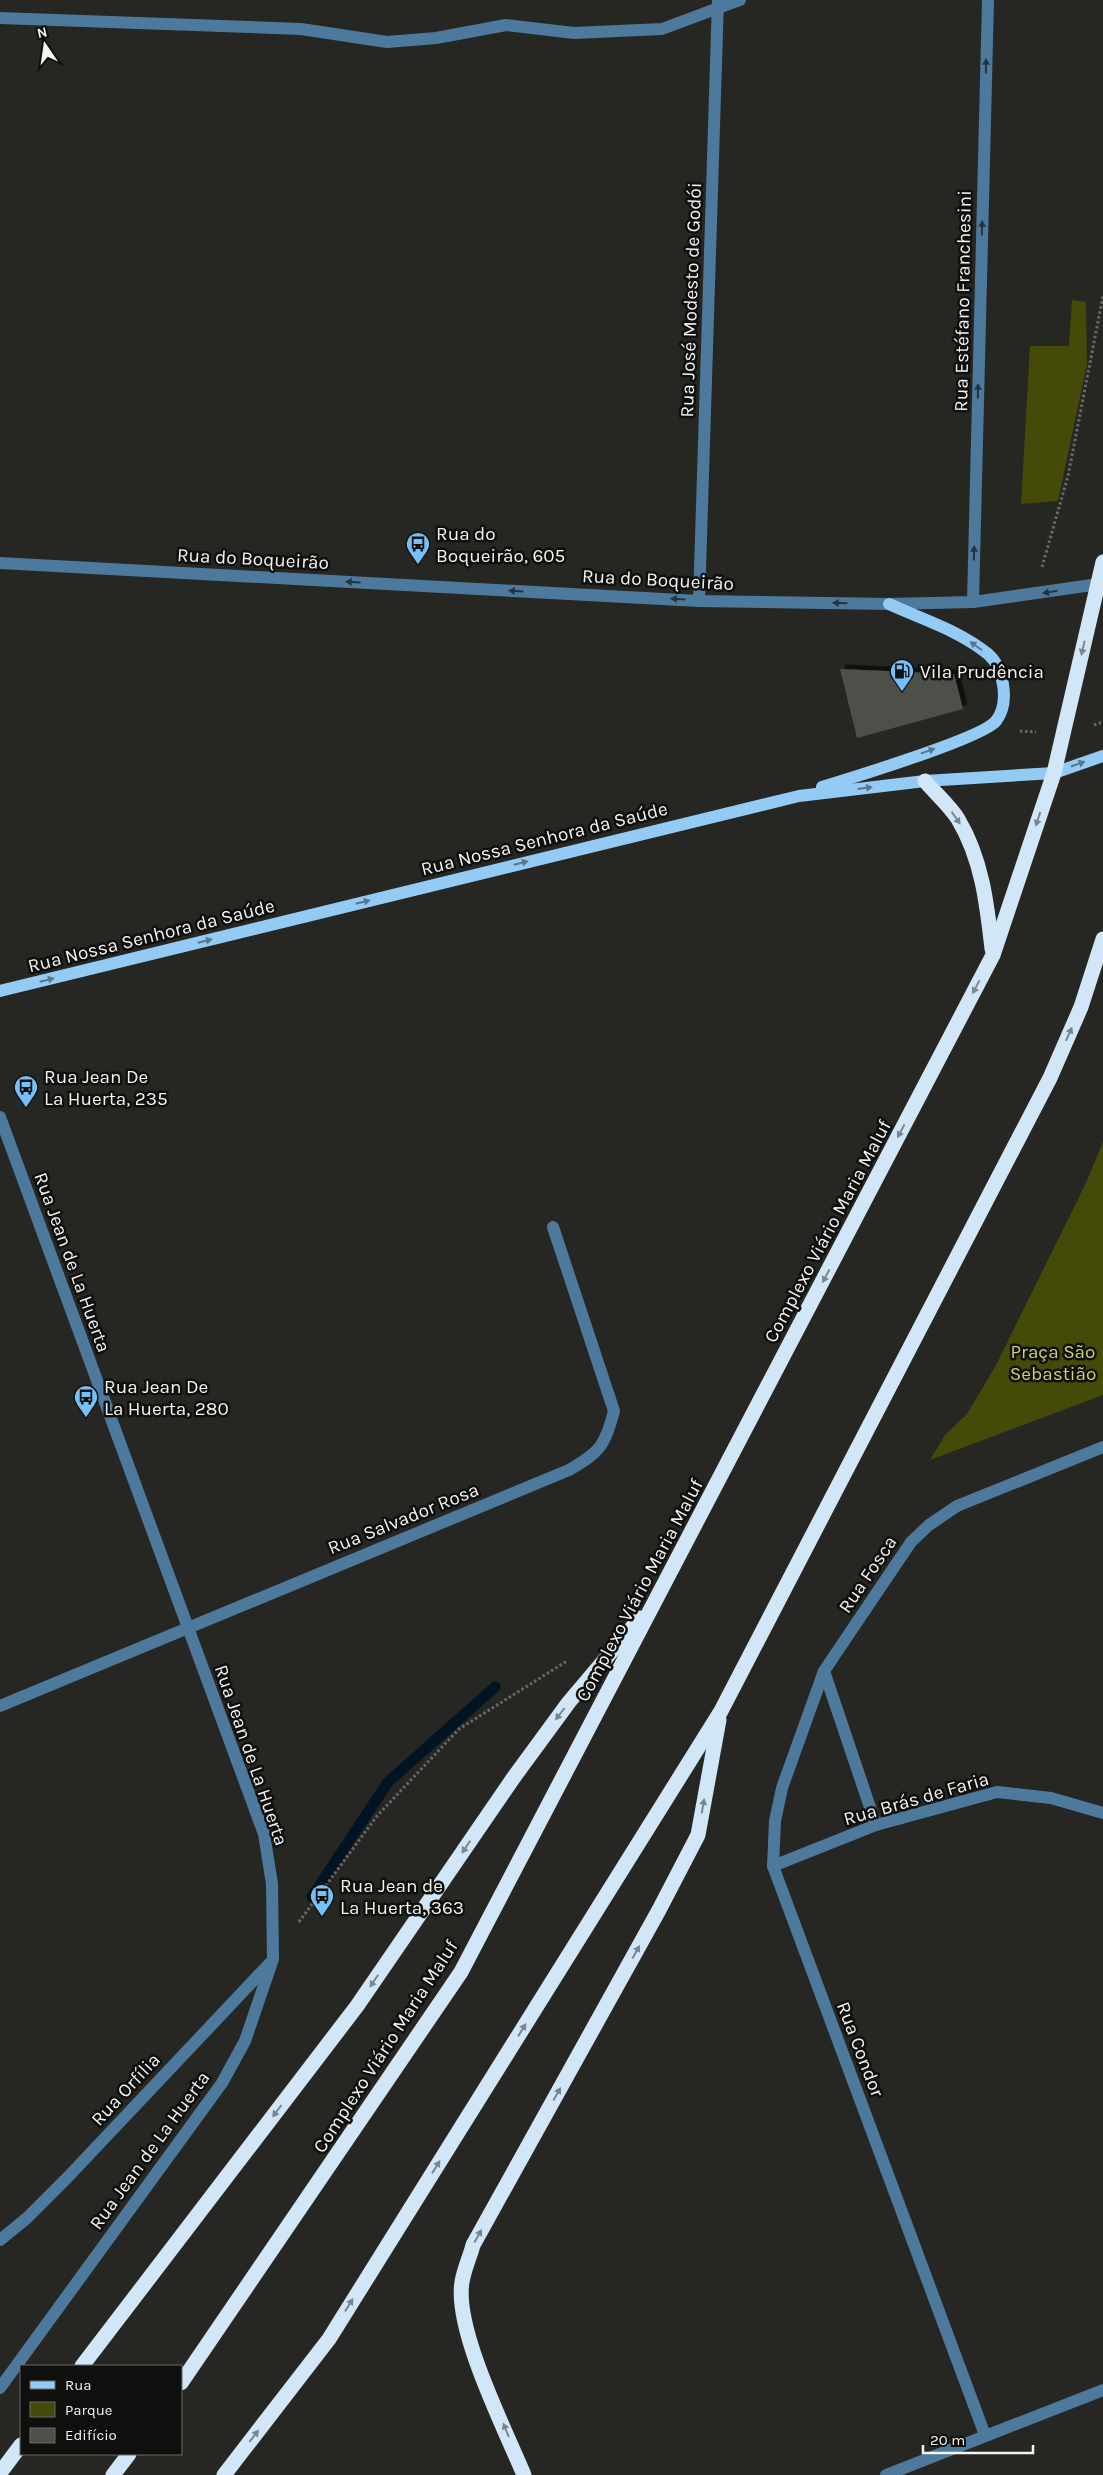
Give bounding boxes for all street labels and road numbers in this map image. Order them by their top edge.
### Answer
street label: Rua José Modesto de Godói [676,182,706,418]
street label: Rua Estéfano Franchesini [950,190,976,412]
street label: Rua do Boqueirão [176,544,330,574]
street label: Rua do Boqueirão [581,565,735,595]
street label: Rua Nossa Senhora da Saúde [419,798,670,880]
street label: Rua Nossa Senhora da Saúde [26,895,277,977]
street label: Complexo Viário Maria Maluf [760,1116,896,1346]
street label: Rua Jean de La Huerta [29,1169,115,1355]
street label: Complexo Viário Maria Maluf [572,1475,708,1705]
street label: Rua Salvador Rosa [325,1479,482,1559]
street label: Rua Fosca [834,1532,902,1617]
street label: Rua Jean de La Huerta [210,1662,292,1849]
street label: Rua Brás de Faria [841,1768,992,1830]
street label: Complexo Viário Maria Maluf [309,1936,463,2157]
street label: Rua Condor [832,1999,888,2100]
street label: Rua Orfília [87,2049,165,2130]
street label: Rua Jean de La Huerta [85,2067,214,2234]

